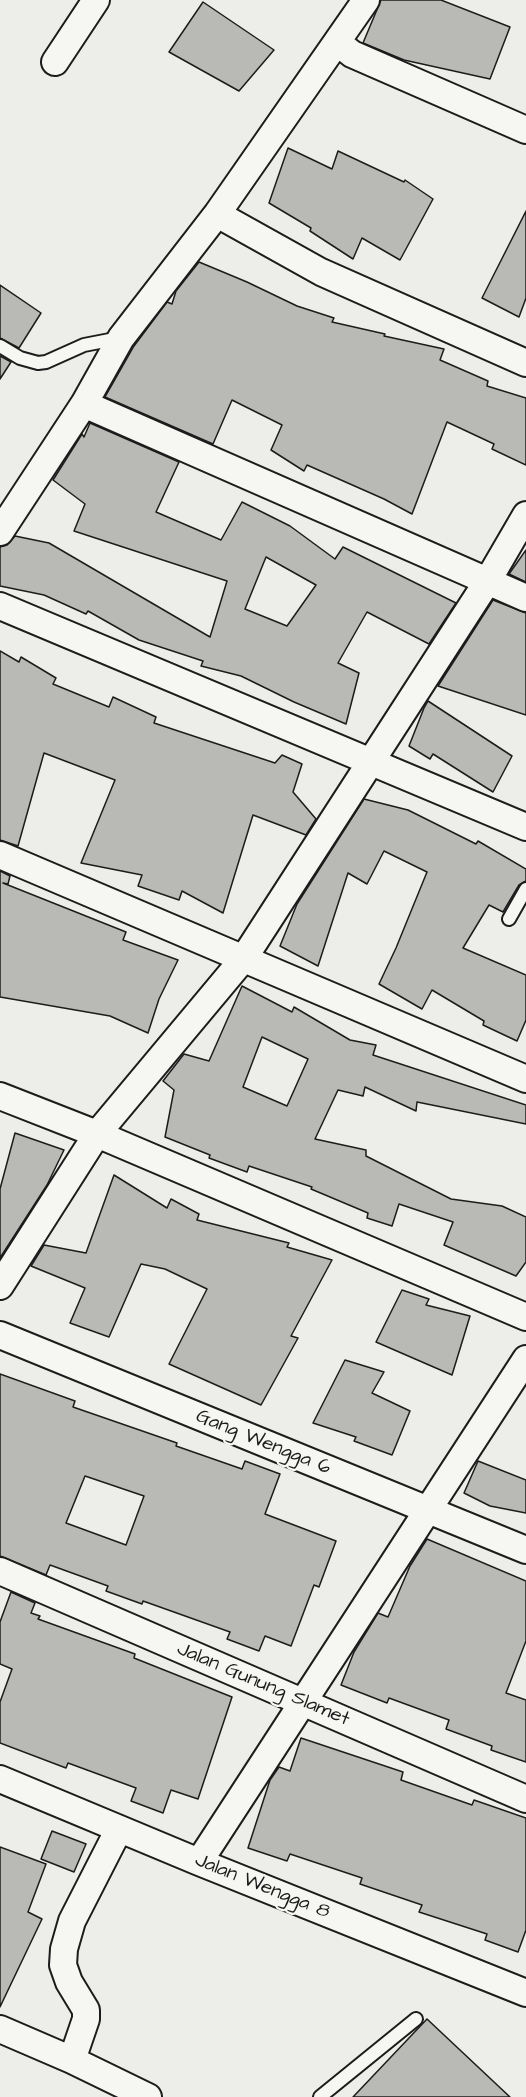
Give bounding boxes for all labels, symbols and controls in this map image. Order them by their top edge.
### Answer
street label: Gang Wengga 6 [192,1405,334,1481]
street label: Jalan Gunung Slamet [173,1638,353,1732]
street label: Jalan Wengga 8 [191,1849,333,1925]

